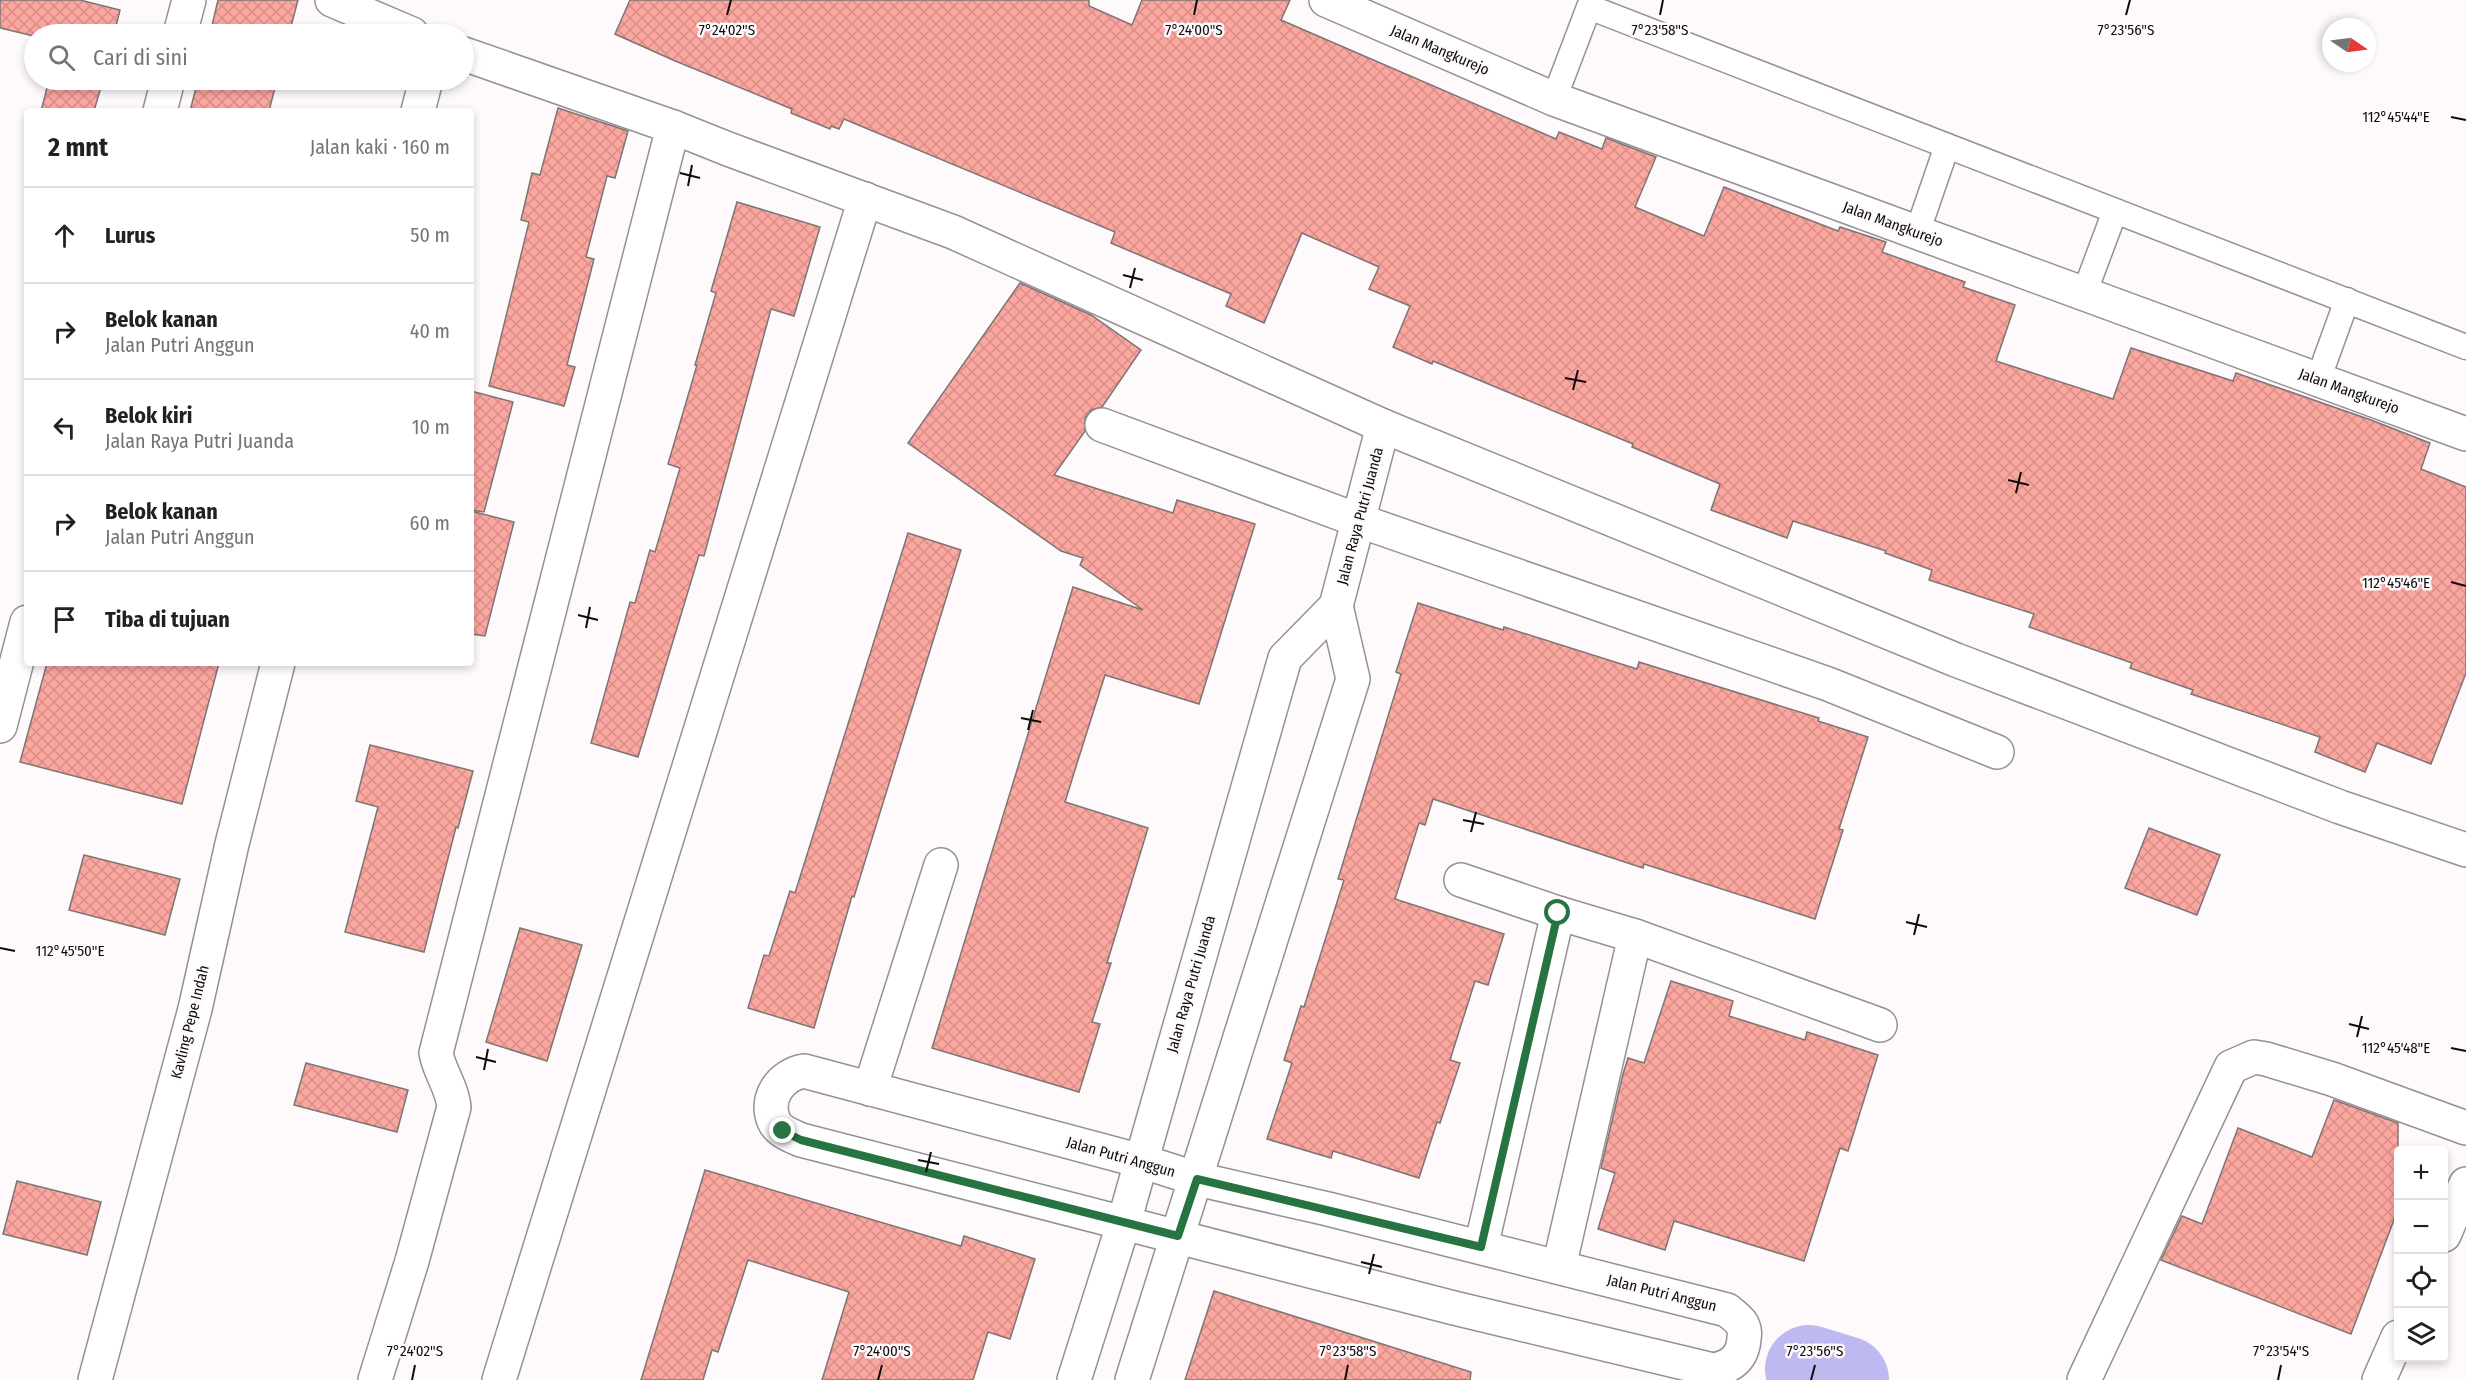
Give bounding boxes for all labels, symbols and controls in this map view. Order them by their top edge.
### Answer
north arrow [2322,18,2376,72]
text: 7°24'02"S [699,21,755,39]
text: 7°24'00"S [1165,21,1223,39]
street label: Jalan Mangkurejo [1388,21,1492,79]
text: 7°23'58"S [1632,21,1688,39]
text: 7°23'56"S [2098,21,2154,39]
search box [24,24,474,90]
icon: search [45,41,78,74]
text: Cari di sini [93,44,188,71]
text: 112°45'44"E [2362,108,2430,126]
text: 2 mnt [48,132,108,163]
text: Jalan kaki · 160 m [310,135,450,159]
street label: Jalan Mangkurejo [1840,197,1946,251]
icon: ahead [48,219,81,252]
text: Lurus [105,222,155,249]
text: 50 m [410,223,450,247]
text: Belok kanan [105,306,218,333]
icon: right [48,315,81,348]
text: 40 m [410,319,450,343]
text: Jalan Putri Anggun [105,333,255,357]
street label: Jalan Mangkurejo [2296,364,2402,418]
text: Belok kiri [105,402,193,429]
icon: left [48,411,81,444]
text: 10 m [412,415,450,439]
text: Jalan Raya Putri Juanda [105,429,294,453]
street label: Jalan Raya Putri Juanda [1333,445,1387,587]
text: Belok kanan [105,498,218,525]
icon: right [48,507,81,540]
text: 60 m [410,511,450,535]
text: Jalan Putri Anggun [105,525,255,549]
text: 112°45'46"E [2362,574,2430,592]
icon: arrive [48,603,81,636]
text: Tiba di tujuan [105,606,230,633]
route start [1544,899,1570,925]
street label: Jalan Raya Putri Juanda [1163,913,1219,1055]
text: 112°45'50"E [36,942,104,960]
street label: Kavling Pepe Indah [167,963,213,1081]
text: 112°45'48"E [2362,1039,2430,1057]
route end [769,1117,795,1143]
street label: Jalan Putri Anggun [1065,1133,1177,1181]
map controls [2394,1146,2448,1362]
button: + [2394,1146,2448,1200]
button: − [2394,1200,2448,1254]
button: locate [2394,1254,2448,1308]
street label: Jalan Putri Anggun [1605,1271,1719,1315]
button: layers [2394,1308,2448,1362]
text: 7°24'02"S [387,1342,443,1360]
text: 7°24'00"S [853,1342,911,1360]
text: 7°23'58"S [1320,1342,1376,1360]
text: 7°23'56"S [1787,1342,1843,1360]
text: 7°23'54"S [2253,1342,2309,1360]

